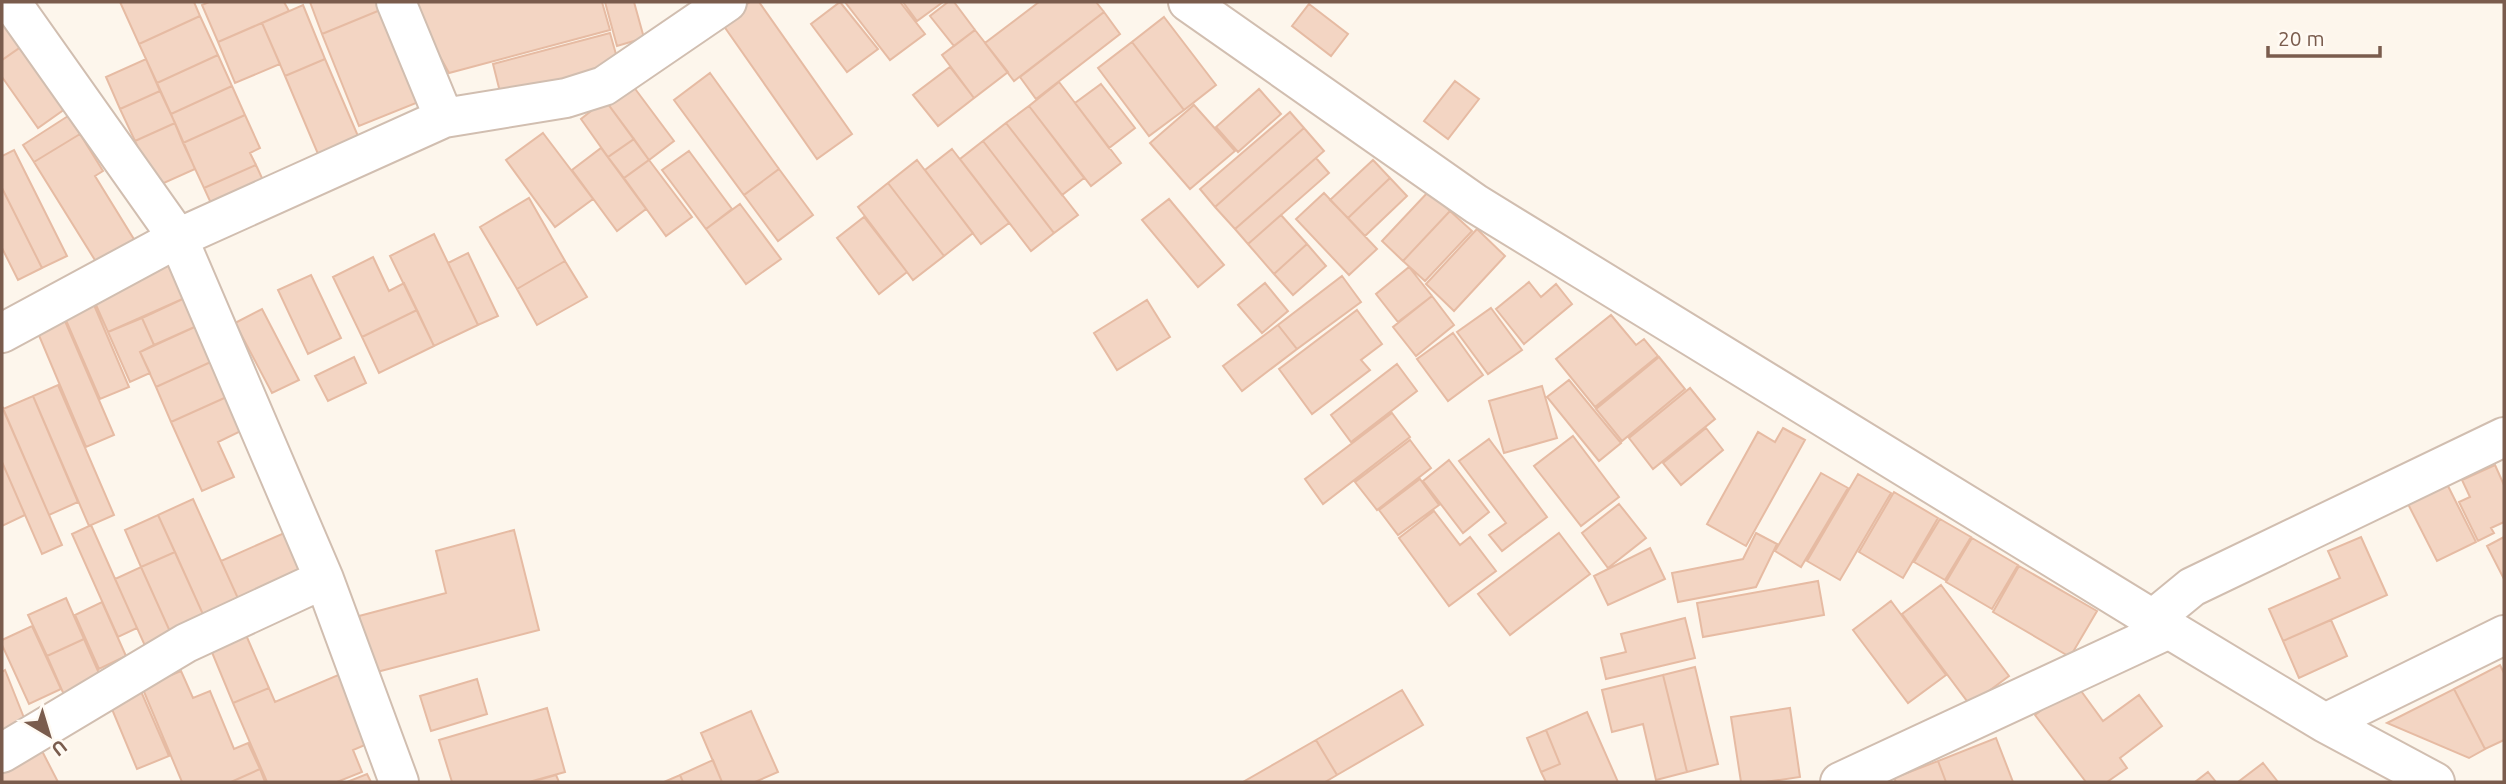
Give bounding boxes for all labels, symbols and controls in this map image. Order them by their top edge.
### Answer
scale bar [2268,14,2380,58]
text: 20 m [2278,26,2325,50]
north arrow [14,700,84,770]
text: U [47,736,71,761]

